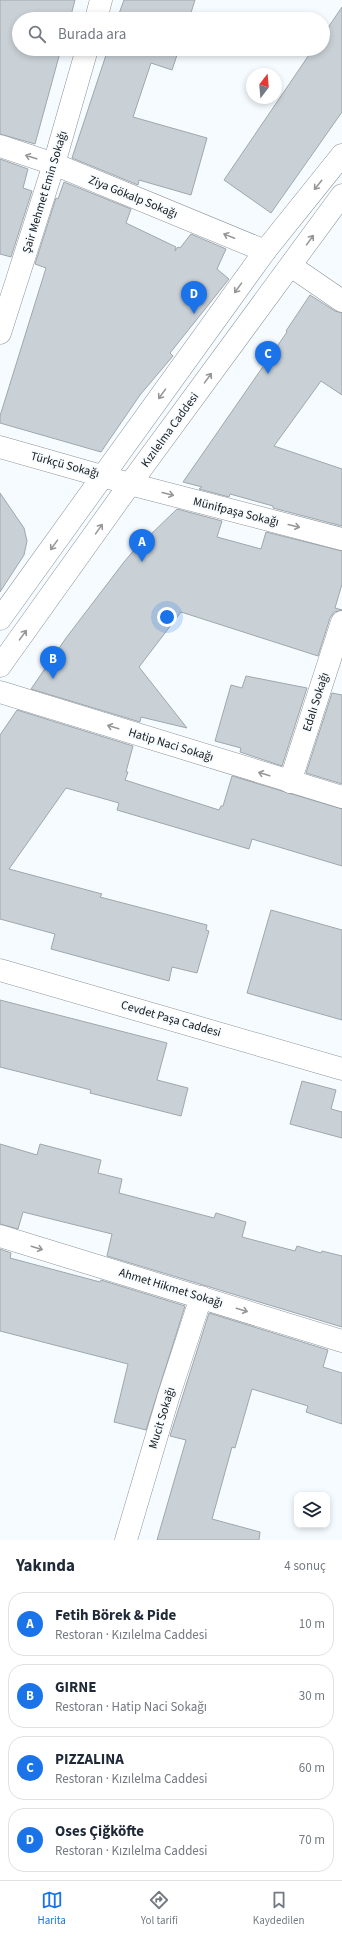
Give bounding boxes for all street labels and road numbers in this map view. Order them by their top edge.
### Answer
street label: Şair Mehmet Emin Sokağı [18,129,72,255]
street label: Ziya Gökalp Sokağı [86,171,180,223]
street label: Kızılelma Caddesi [137,389,203,471]
street label: Türkçü Sokağı [29,448,101,482]
street label: Münifpaşa Sokağı [191,493,281,531]
street label: Edalı Sokağı [298,670,334,734]
street label: Hatip Naci Sokağı [126,724,216,766]
street label: Cevdet Paşa Caddesi [119,997,223,1041]
street label: Ahmet Hikmet Sokağı [117,1264,225,1312]
street label: Mucit Sokağı [145,1385,179,1451]

